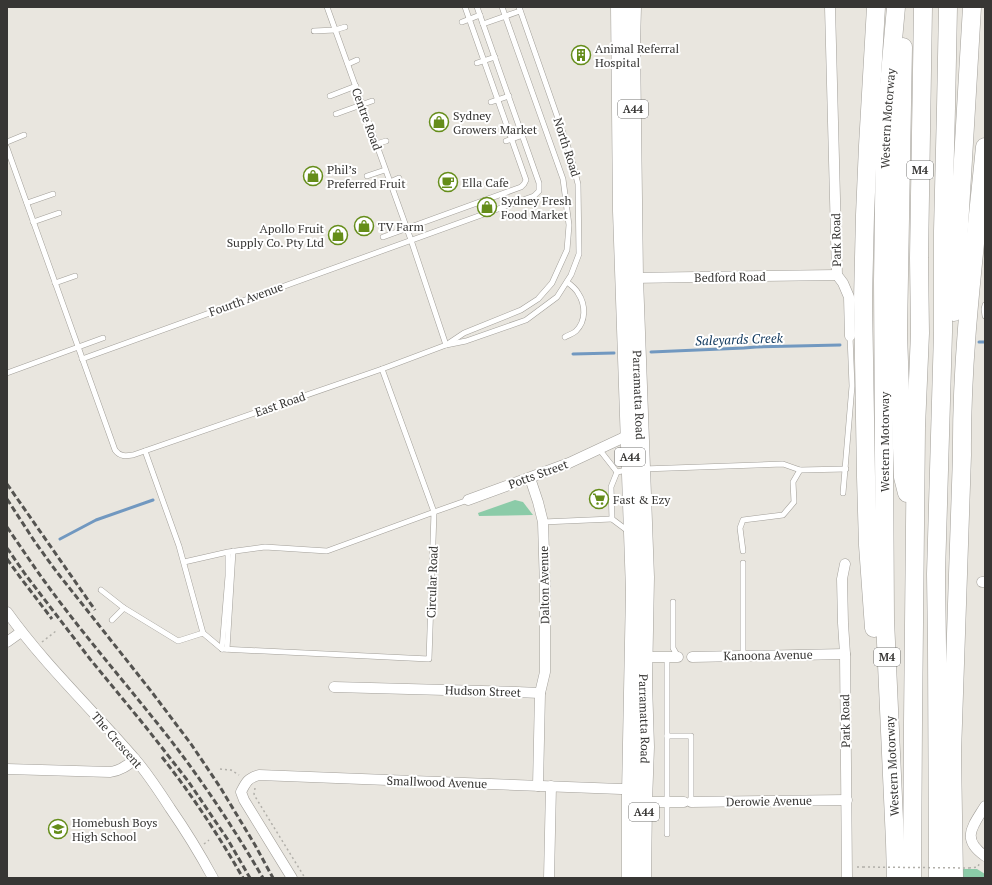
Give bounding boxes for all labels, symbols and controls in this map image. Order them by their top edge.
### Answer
place label: Animal Referral Hospital [595,41,680,70]
building icon: Animal Referral Hospital [570,44,592,66]
street label: Western Motorway [877,67,898,169]
street label: Centre Road [349,86,385,153]
road number: A44 [618,100,648,118]
place label: Sydney Growers Market [453,108,538,137]
shop icon: Sydney Growers Market [428,111,450,133]
street label: North Road [550,116,584,179]
road number: M4 [907,161,933,179]
place label: Phil’s Preferred Fruit [327,162,406,191]
shop icon: Phil’s Preferred Fruit [302,165,324,187]
cafe icon: Ella Cafe [437,171,459,193]
place label: Ella Cafe [462,175,509,190]
place label: Sydney Fresh Food Market [501,193,572,222]
shop icon: Sydney Fresh Food Market [476,196,498,218]
street label: Park Road [828,213,844,267]
shop icon: TV Farm [353,215,375,237]
place label: TV Farm [378,219,424,234]
place label: Apollo Fruit Supply Co. Pty Ltd [227,221,325,250]
shop icon: Apollo Fruit Supply Co. Pty Ltd [327,224,349,246]
street label: Bedford Road [694,269,766,285]
street label: Fourth Avenue [207,279,285,319]
water label: Saleyards Creek [695,328,784,350]
street label: Parramatta Road [630,350,648,440]
street label: East Road [253,388,308,420]
street label: Western Motorway [877,391,892,492]
road number: A44 [615,448,645,466]
street label: Potts Street [506,456,570,492]
supermarket icon: Fast & Ezy [588,488,610,510]
place label: Fast & Ezy [613,492,671,507]
street label: Circular Road [423,545,441,618]
street label: Dalton Avenue [536,546,552,624]
street label: Kanoona Avenue [723,647,813,663]
road number: M4 [874,648,900,666]
street label: Parramatta Road [636,674,654,764]
street label: Hudson Street [445,682,522,700]
street label: Park Road [837,694,853,748]
street label: The Crescent [88,709,146,772]
street label: Western Motorway [882,715,902,817]
street label: Smallwood Avenue [386,773,488,791]
street label: Derowie Avenue [726,793,812,809]
road number: A44 [629,803,659,821]
place label: Homebush Boys High School [72,815,157,844]
school or university icon: Homebush Boys High School [47,818,69,840]

